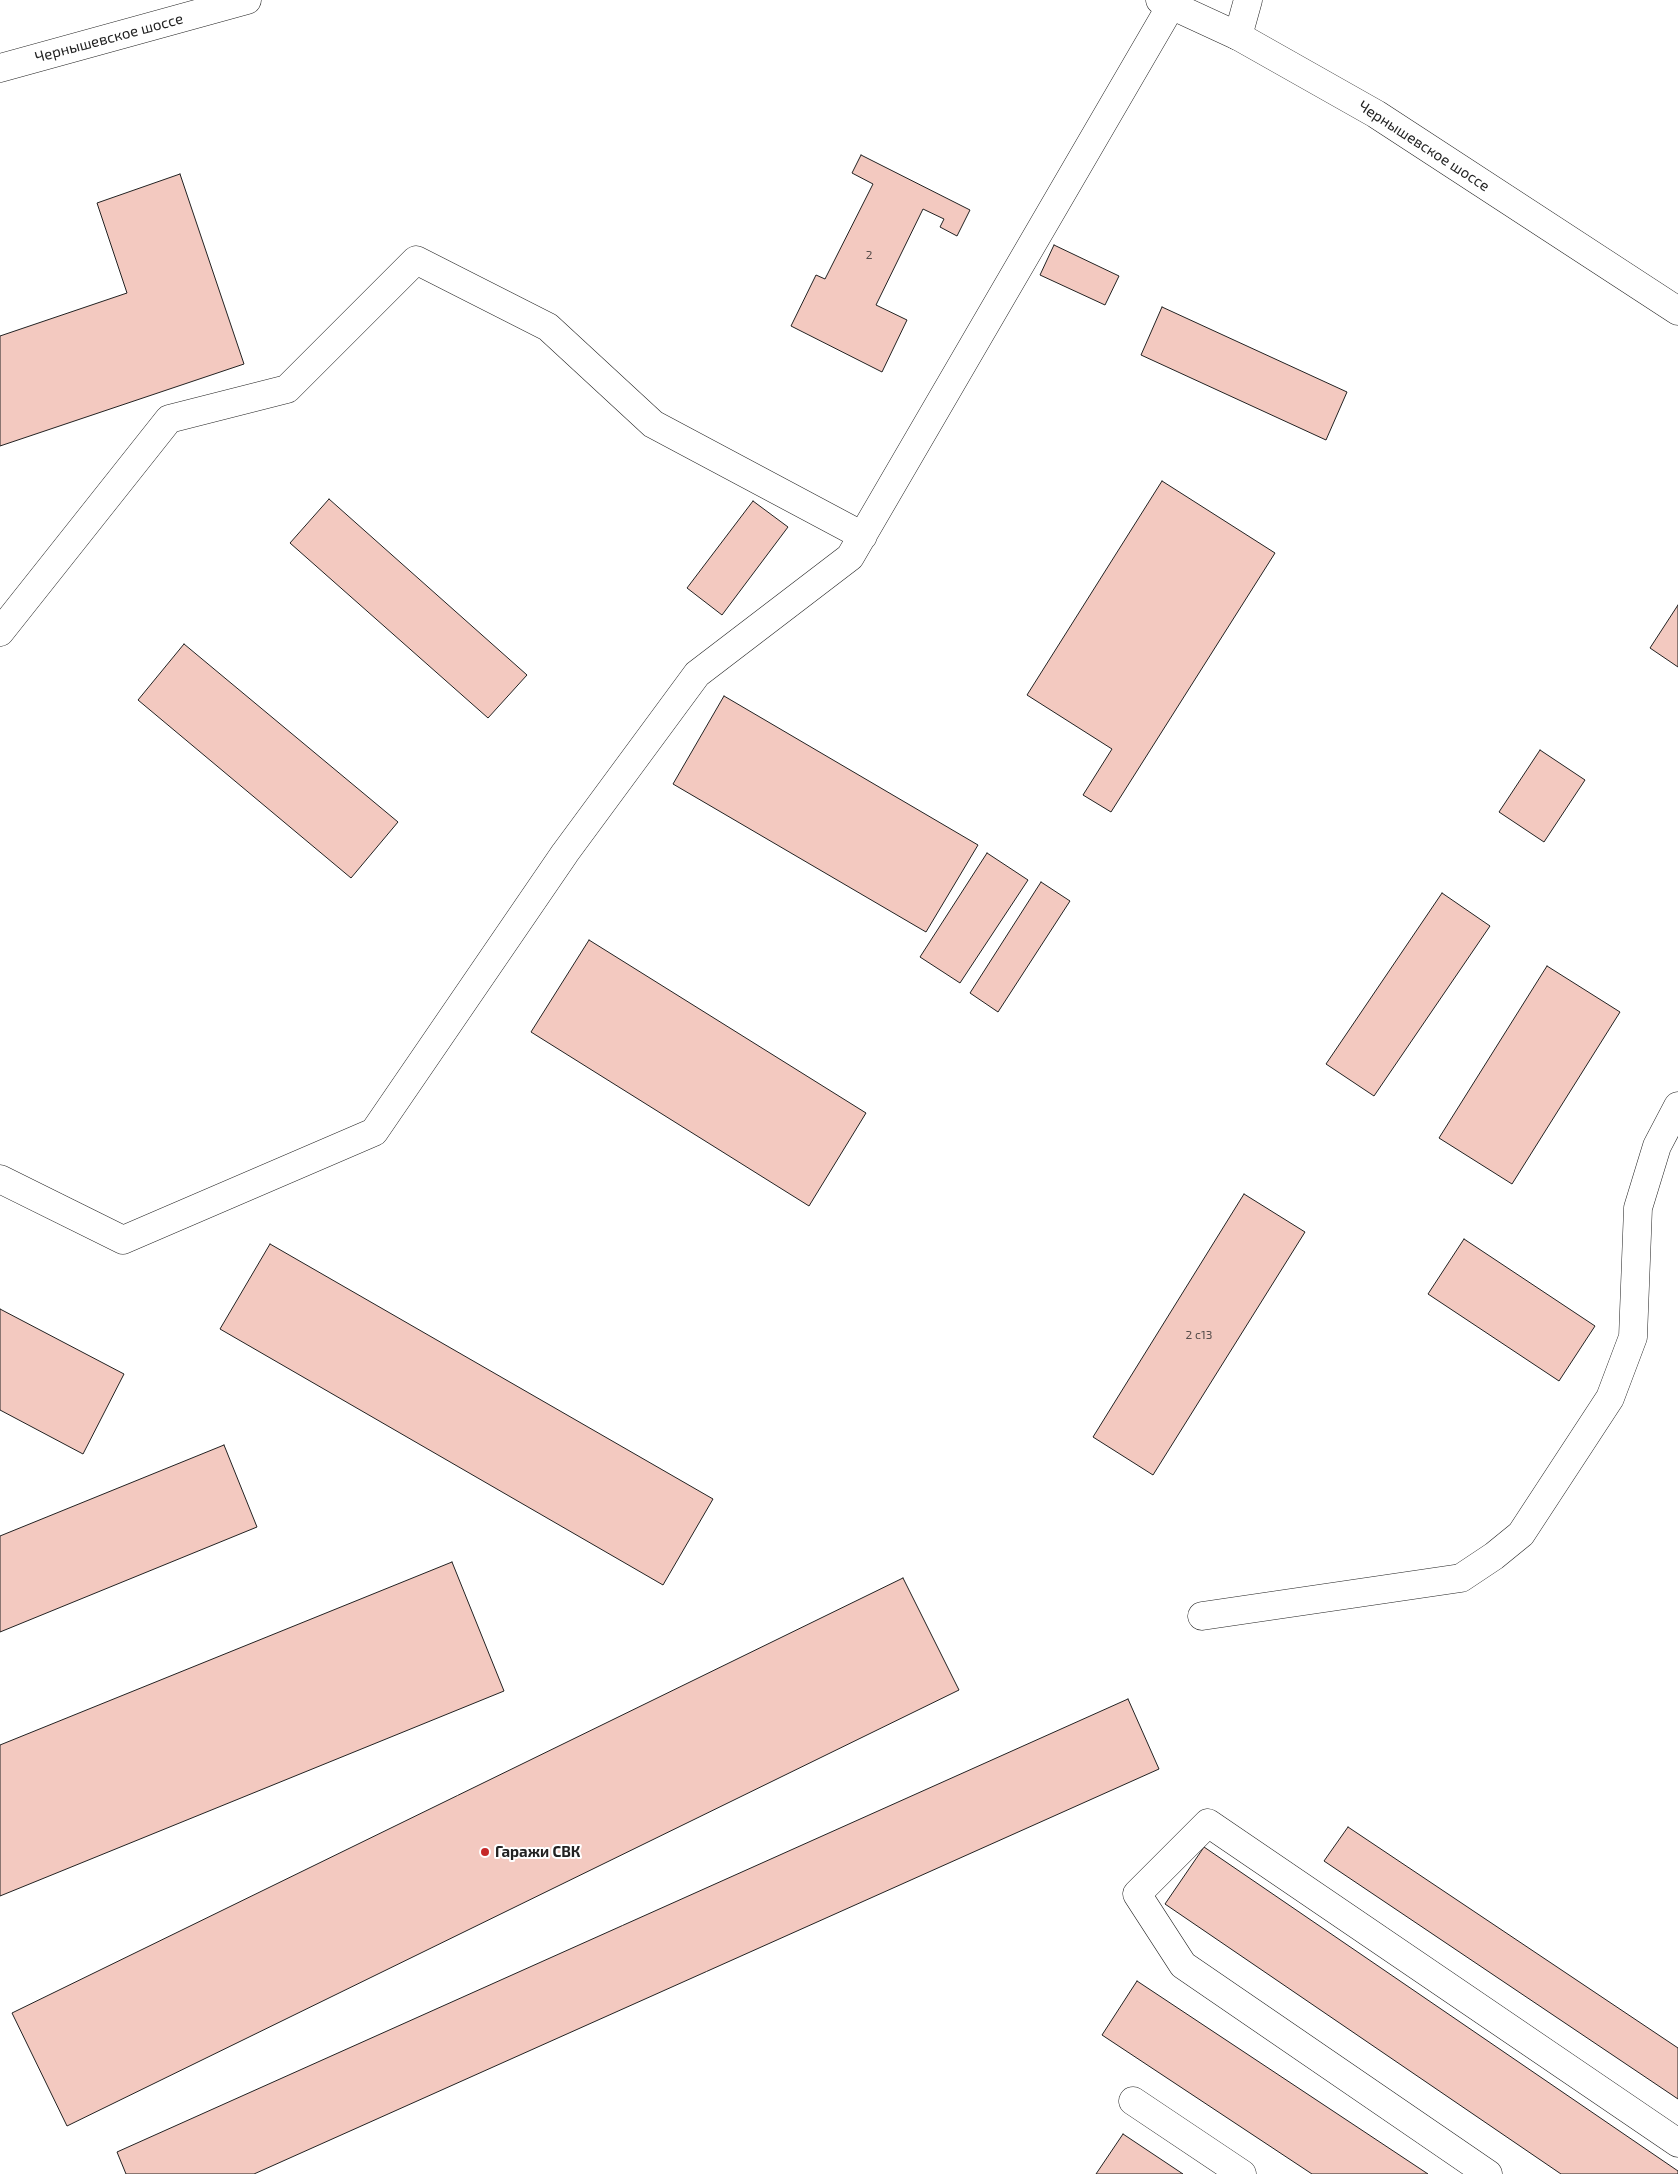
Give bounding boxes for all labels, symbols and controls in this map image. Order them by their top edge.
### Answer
street label: Чернышевское шоссе [33,10,185,66]
street label: Чернышевское шоссе [1355,97,1493,195]
house number: 2 [866,248,872,262]
house number: 2 с13 [1186,1328,1212,1342]
place label: Гаражи СВК [495,1843,580,1861]
marker: Гаражи СВК [479,1846,491,1858]

